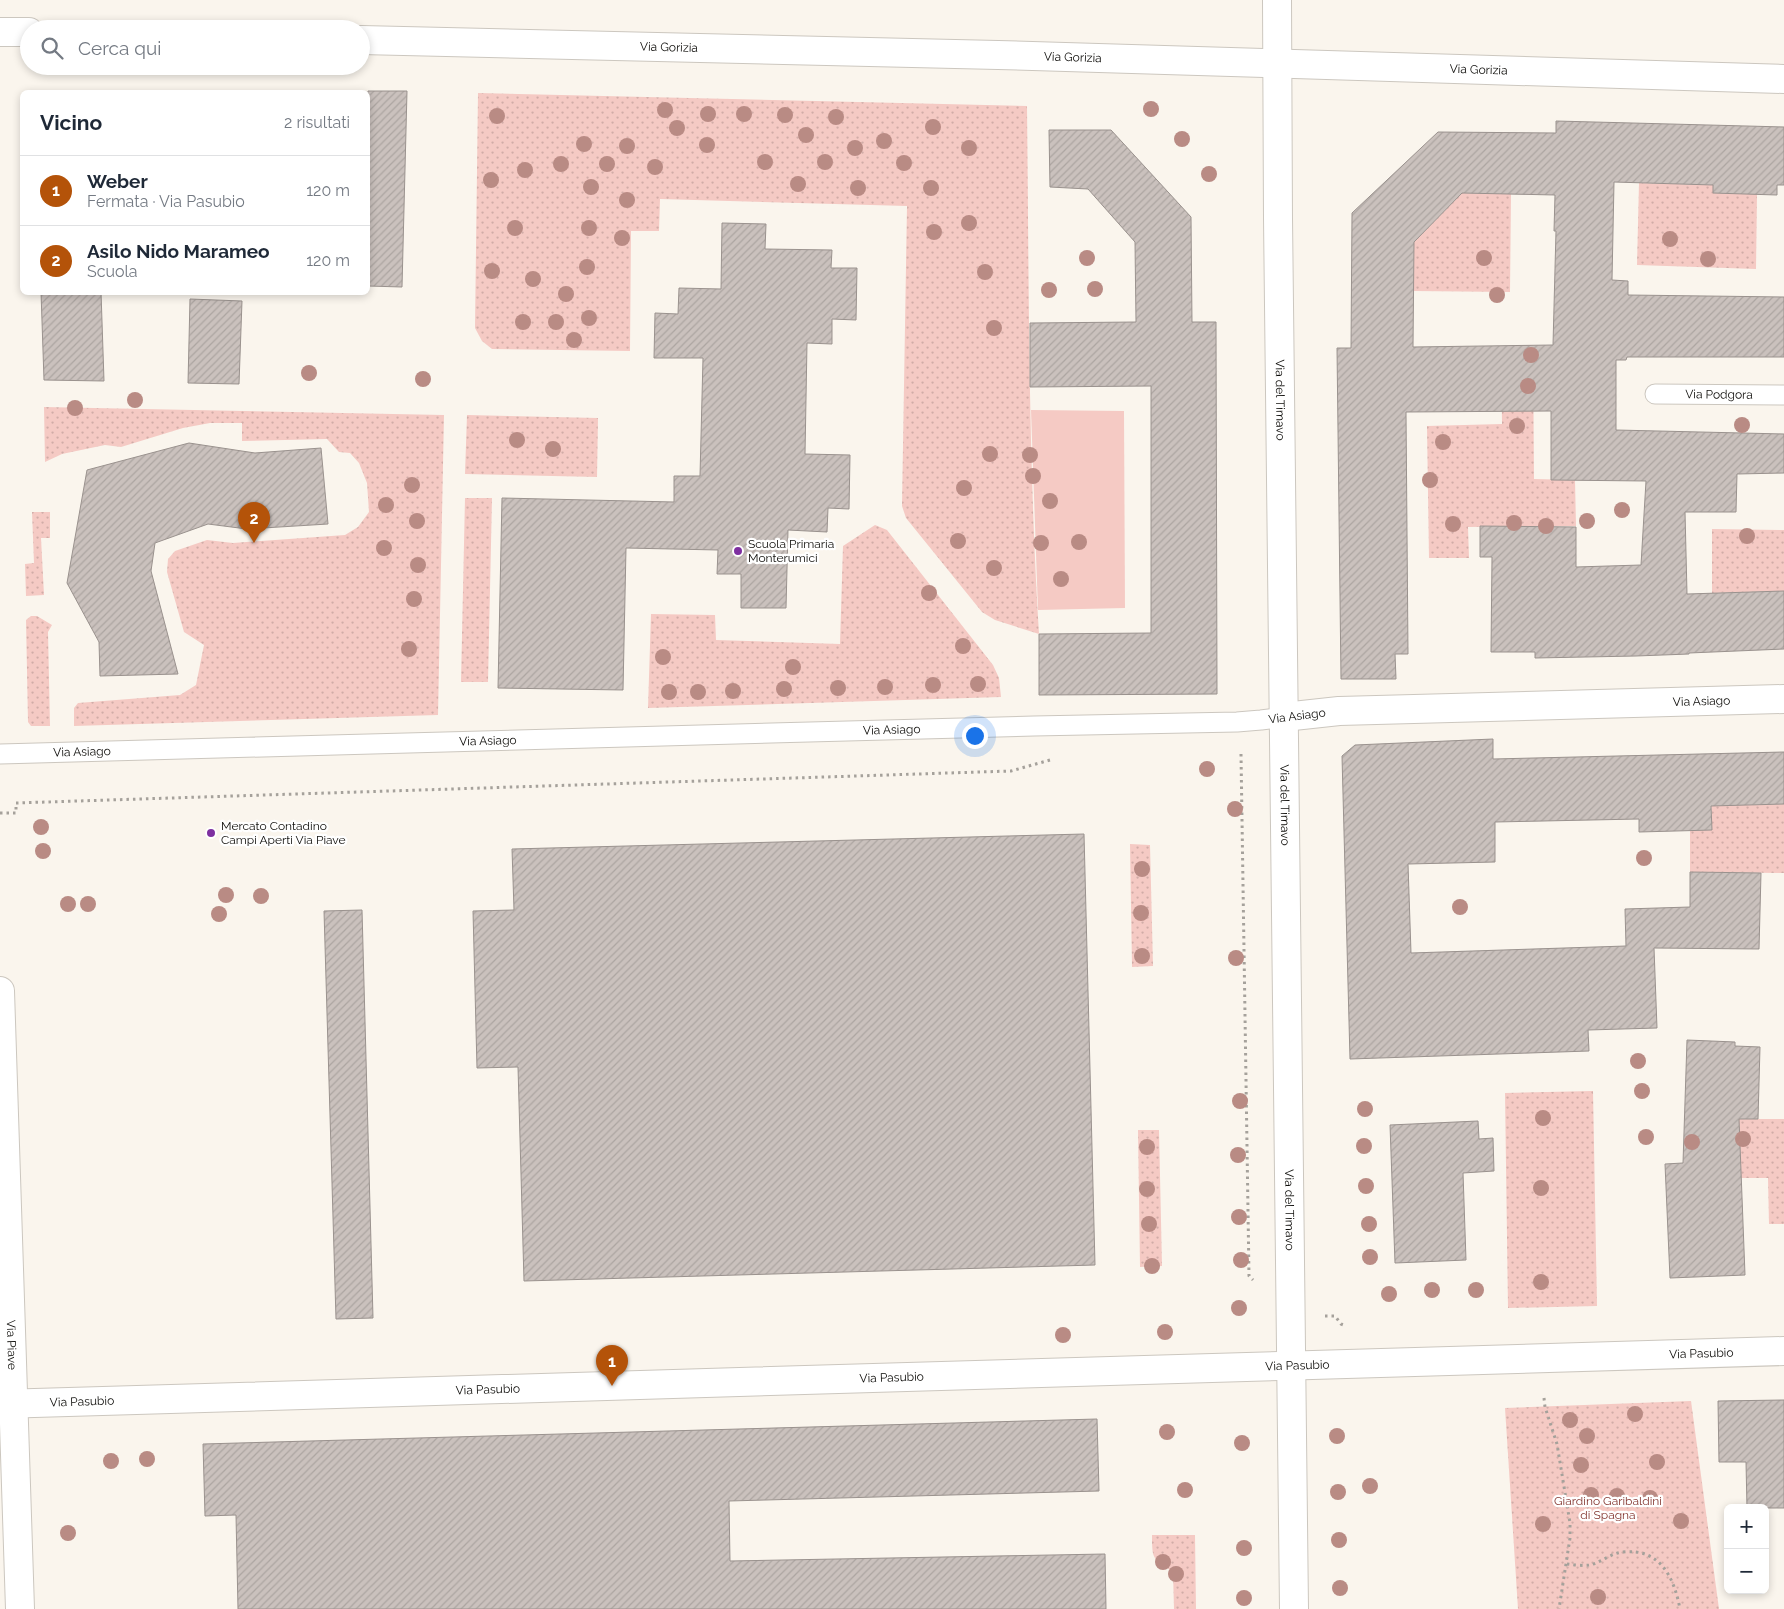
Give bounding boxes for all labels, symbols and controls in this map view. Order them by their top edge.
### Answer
search box [20,20,370,75]
icon: search [38,34,66,62]
text: Cerca qui [78,37,161,59]
street label: Via Gorizia [640,40,698,55]
street label: Via Gorizia [1044,49,1102,65]
street label: Via Gorizia [1449,62,1508,78]
text: Vicino [40,110,102,135]
text: 2 risultati [284,113,350,132]
text: Weber [87,170,148,192]
text: 1 [52,181,60,200]
text: 120 m [306,181,350,200]
text: Fermata · Via Pasubio [87,192,245,211]
text: Asilo Nido Marameo [87,240,270,262]
text: 2 [51,251,61,270]
text: 120 m [306,251,350,270]
text: Scuola [87,262,138,281]
street label: Via del Timavo [1273,359,1288,441]
street label: Via Podgora [1685,387,1753,402]
pin: 2 [238,502,270,543]
place label: Scuola Primaria Monterumici [748,537,834,565]
marker: Scuola Primaria Monterumici [732,545,744,557]
street label: Via Asiago [1673,693,1731,709]
street label: Via Asiago [1268,706,1326,726]
street label: Via Asiago [863,722,921,738]
your location [962,723,988,749]
street label: Via Asiago [459,733,517,749]
street label: Via Asiago [53,744,111,760]
street label: Via del Timavo [1277,764,1292,846]
place label: Mercato Contadino Campi Aperti Via Piave [221,819,346,847]
marker: Mercato Contadino Campi Aperti Via Piave [205,827,217,839]
street label: Via del Timavo [1282,1169,1297,1251]
street label: Via Piave [4,1320,19,1370]
pin: 1 [596,1345,628,1386]
street label: Via Pasubio [1669,1346,1734,1361]
street label: Via Pasubio [1265,1358,1330,1373]
street label: Via Pasubio [859,1370,924,1385]
street label: Via Pasubio [455,1382,520,1397]
street label: Via Pasubio [50,1394,114,1410]
park label: Giardino Garibaldini di Spagna [1554,1494,1662,1522]
map controls [1724,1504,1769,1594]
button: + [1724,1504,1769,1549]
button: − [1724,1549,1769,1594]

